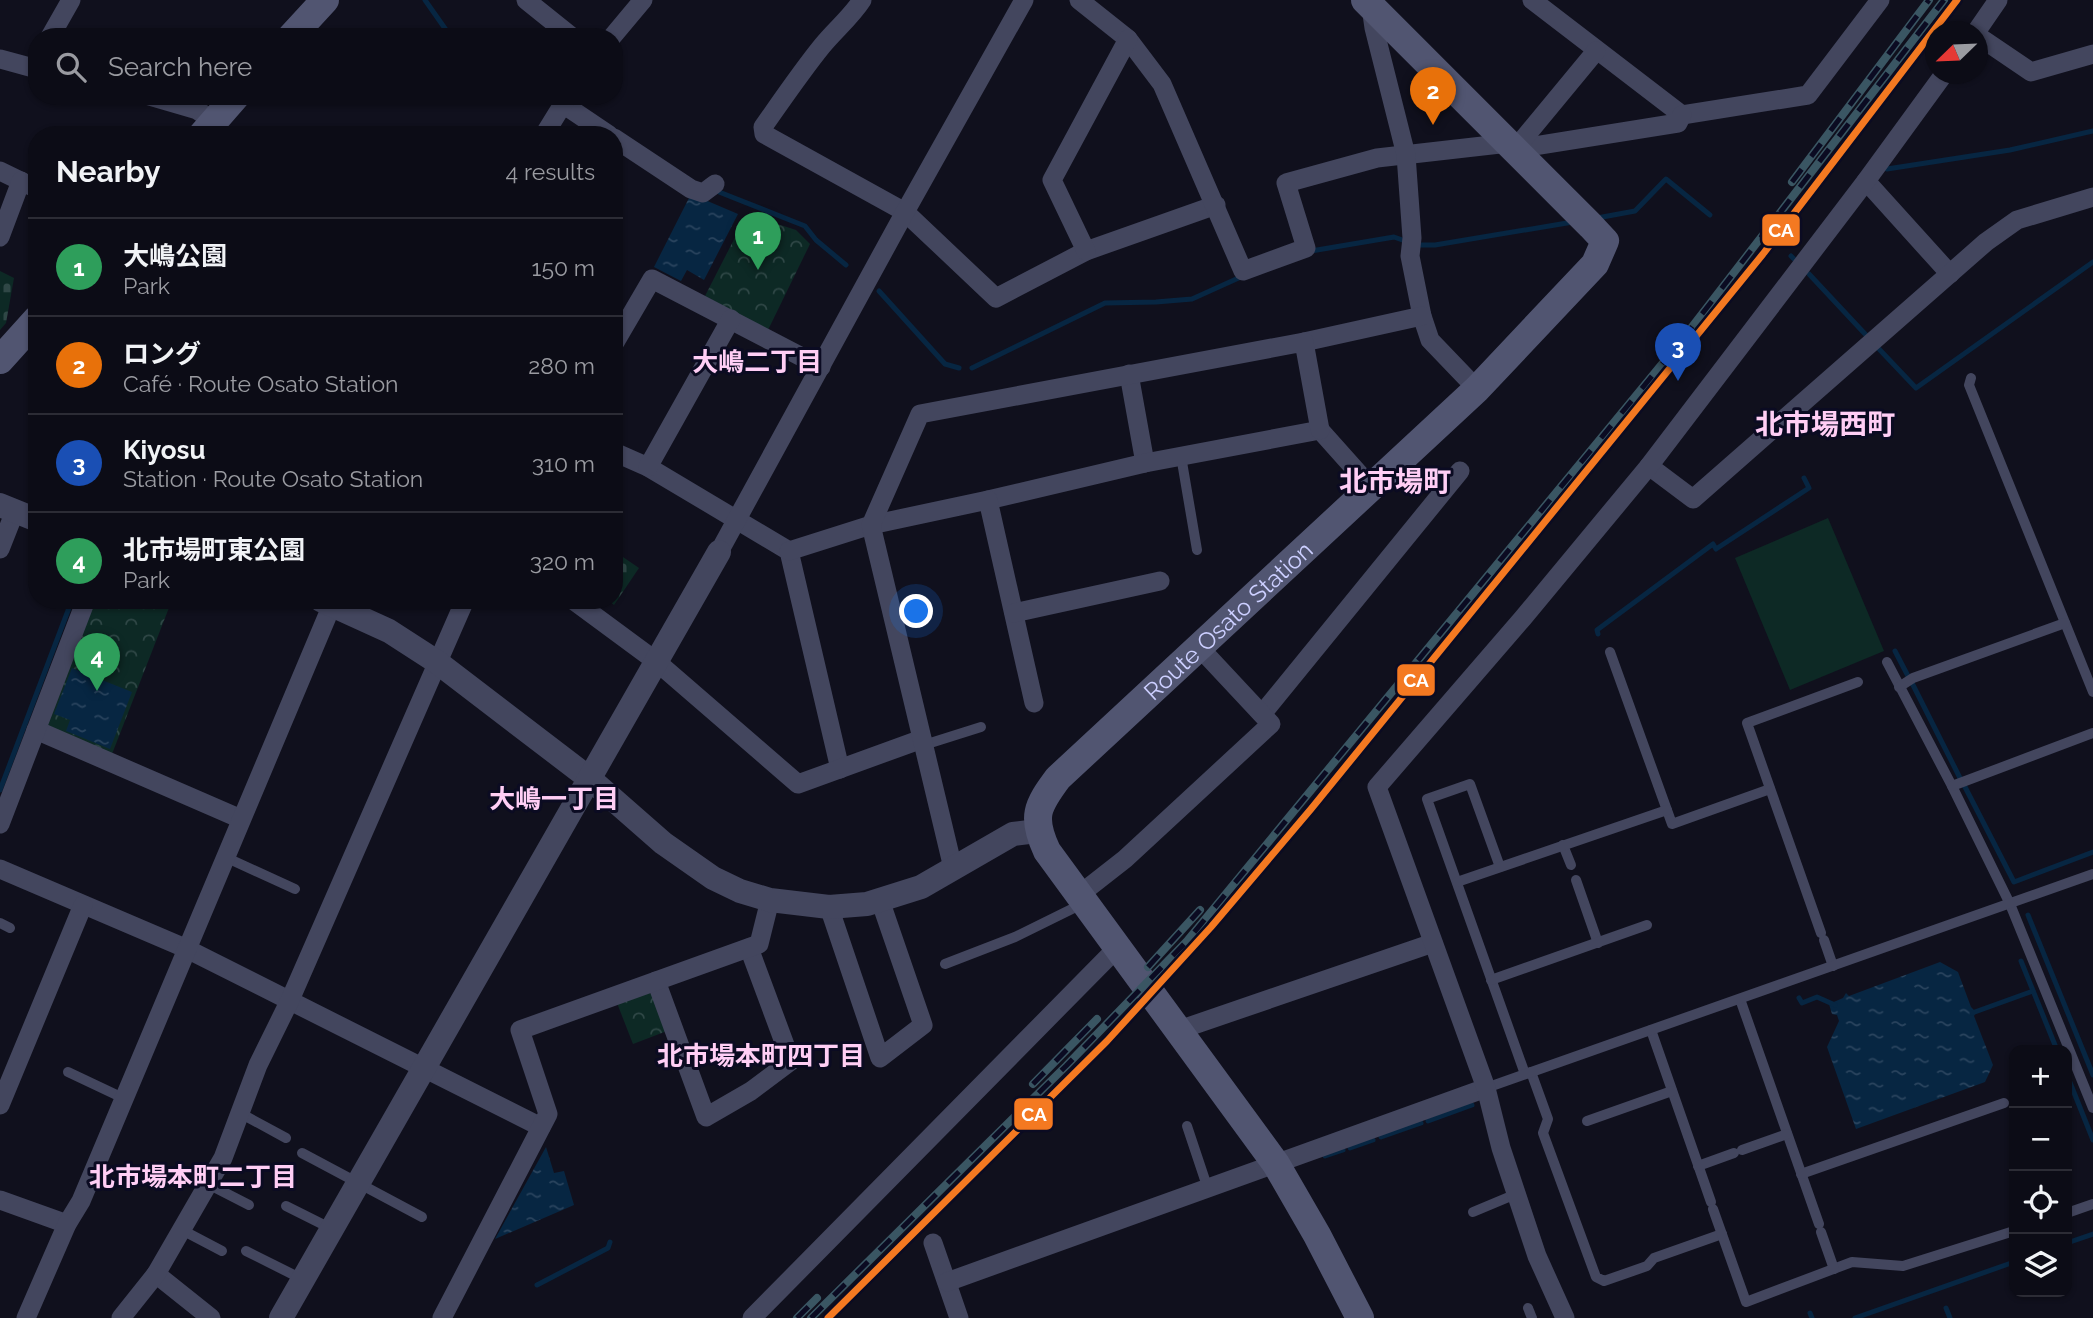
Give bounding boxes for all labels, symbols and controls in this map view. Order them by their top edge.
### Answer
north arrow [1925,21,1988,84]
search box [28,28,623,105]
icon: search [52,48,90,86]
text: Search here [108,52,252,82]
pin: 2 [1410,67,1456,125]
text: Nearby [56,154,160,189]
text: 4 results [506,158,595,185]
pin: 1 [735,212,781,270]
line badge: CA [1761,213,1801,247]
text: CA [1768,219,1794,241]
text: 大嶋公園 [123,241,227,271]
text: 1 [73,254,85,281]
text: 150 m [532,254,595,281]
text: Park [123,272,170,299]
pin: 3 [1655,323,1701,381]
text: ロング [123,339,201,369]
district label: 大嶋二丁目 [692,347,822,377]
text: 2 [73,352,85,379]
text: 280 m [528,352,595,379]
text: Café · Route Osato Station [123,370,398,397]
district label: 北市場西町 [1755,408,1895,441]
text: Kiyosu [123,435,206,465]
text: 3 [73,450,85,477]
text: 310 m [532,450,595,477]
text: Station · Route Osato Station [123,465,423,492]
district label: 北市場町 [1339,465,1451,498]
text: 北市場町東公園 [123,535,305,565]
street label: Route Osato Station [1137,535,1318,706]
text: 4 [72,548,86,575]
text: 320 m [530,548,595,575]
text: Park [123,566,170,593]
your location [899,594,933,628]
pin: 4 [74,633,120,691]
line badge: CA [1396,663,1436,697]
text: CA [1403,669,1429,691]
district label: 大嶋一丁目 [489,784,619,814]
district label: 北市場本町四丁目 [657,1041,865,1071]
map controls [2009,1045,2072,1297]
button: + [2009,1045,2072,1108]
line badge: CA [1013,1097,1054,1131]
text: CA [1021,1103,1047,1125]
button: − [2009,1108,2072,1171]
district label: 北市場本町二丁目 [89,1162,297,1192]
button: locate [2009,1171,2072,1234]
button: layers [2009,1234,2072,1297]

